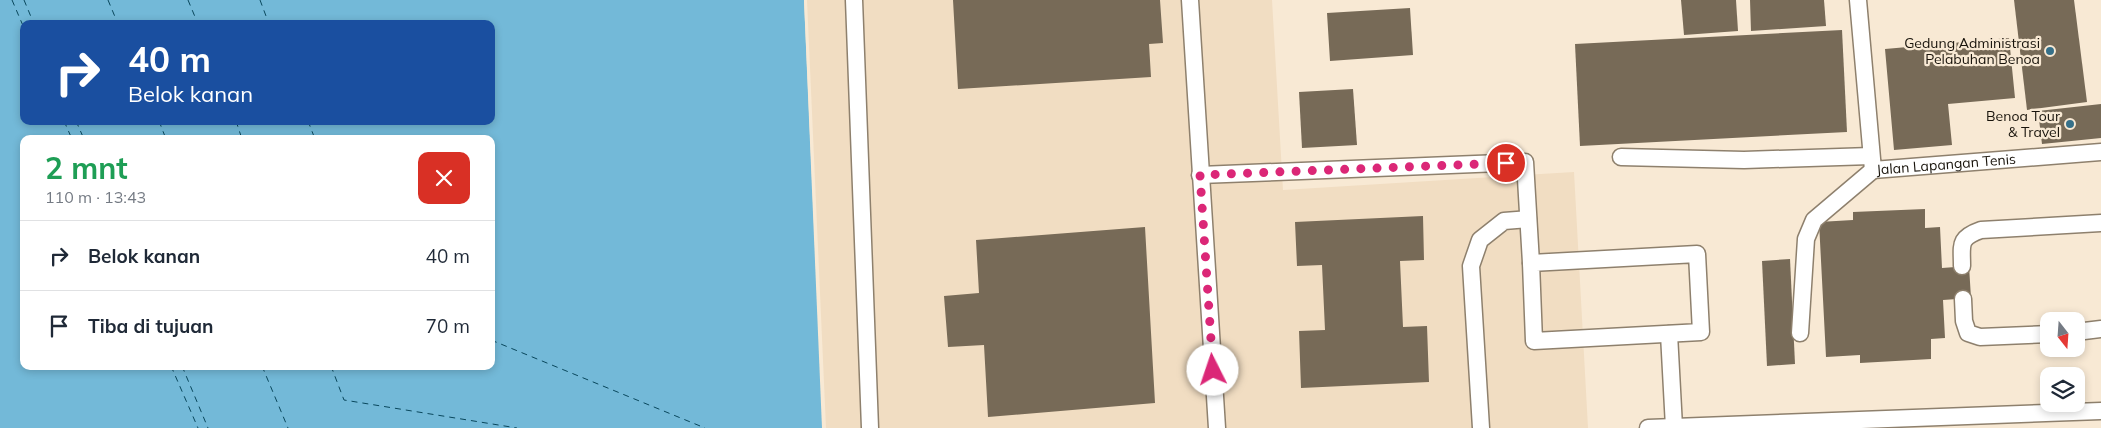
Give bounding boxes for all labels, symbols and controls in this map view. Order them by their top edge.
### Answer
place label: Gedung Administrasi Pelabuhan Benoa [1904,34,2040,68]
text: 40 m [128,37,211,81]
icon: right [45,40,110,105]
marker: Gedung Administrasi Pelabuhan Benoa [2044,45,2056,57]
text: Belok kanan [128,80,253,108]
place label: Benoa Tour & Travel [1986,107,2061,141]
marker: Benoa Tour & Travel [2064,118,2076,130]
pin [1485,142,1527,184]
text: 2 mnt [45,149,128,187]
icon: arrive [1492,149,1520,177]
street label: Jalan Lapangan Tenis [1876,150,2017,179]
button: close [418,152,470,204]
text: 110 m · 13:43 [45,187,146,207]
icon: right [45,242,73,270]
text: Belok kanan [88,244,200,268]
text: 40 m [426,244,470,268]
icon: arrive [45,312,73,340]
north arrow [2040,312,2085,358]
map controls [2040,312,2085,412]
text: Tiba di tujuan [88,314,213,338]
text: 70 m [426,314,470,338]
position arrow [1186,343,1238,395]
button: layers [2040,367,2085,412]

